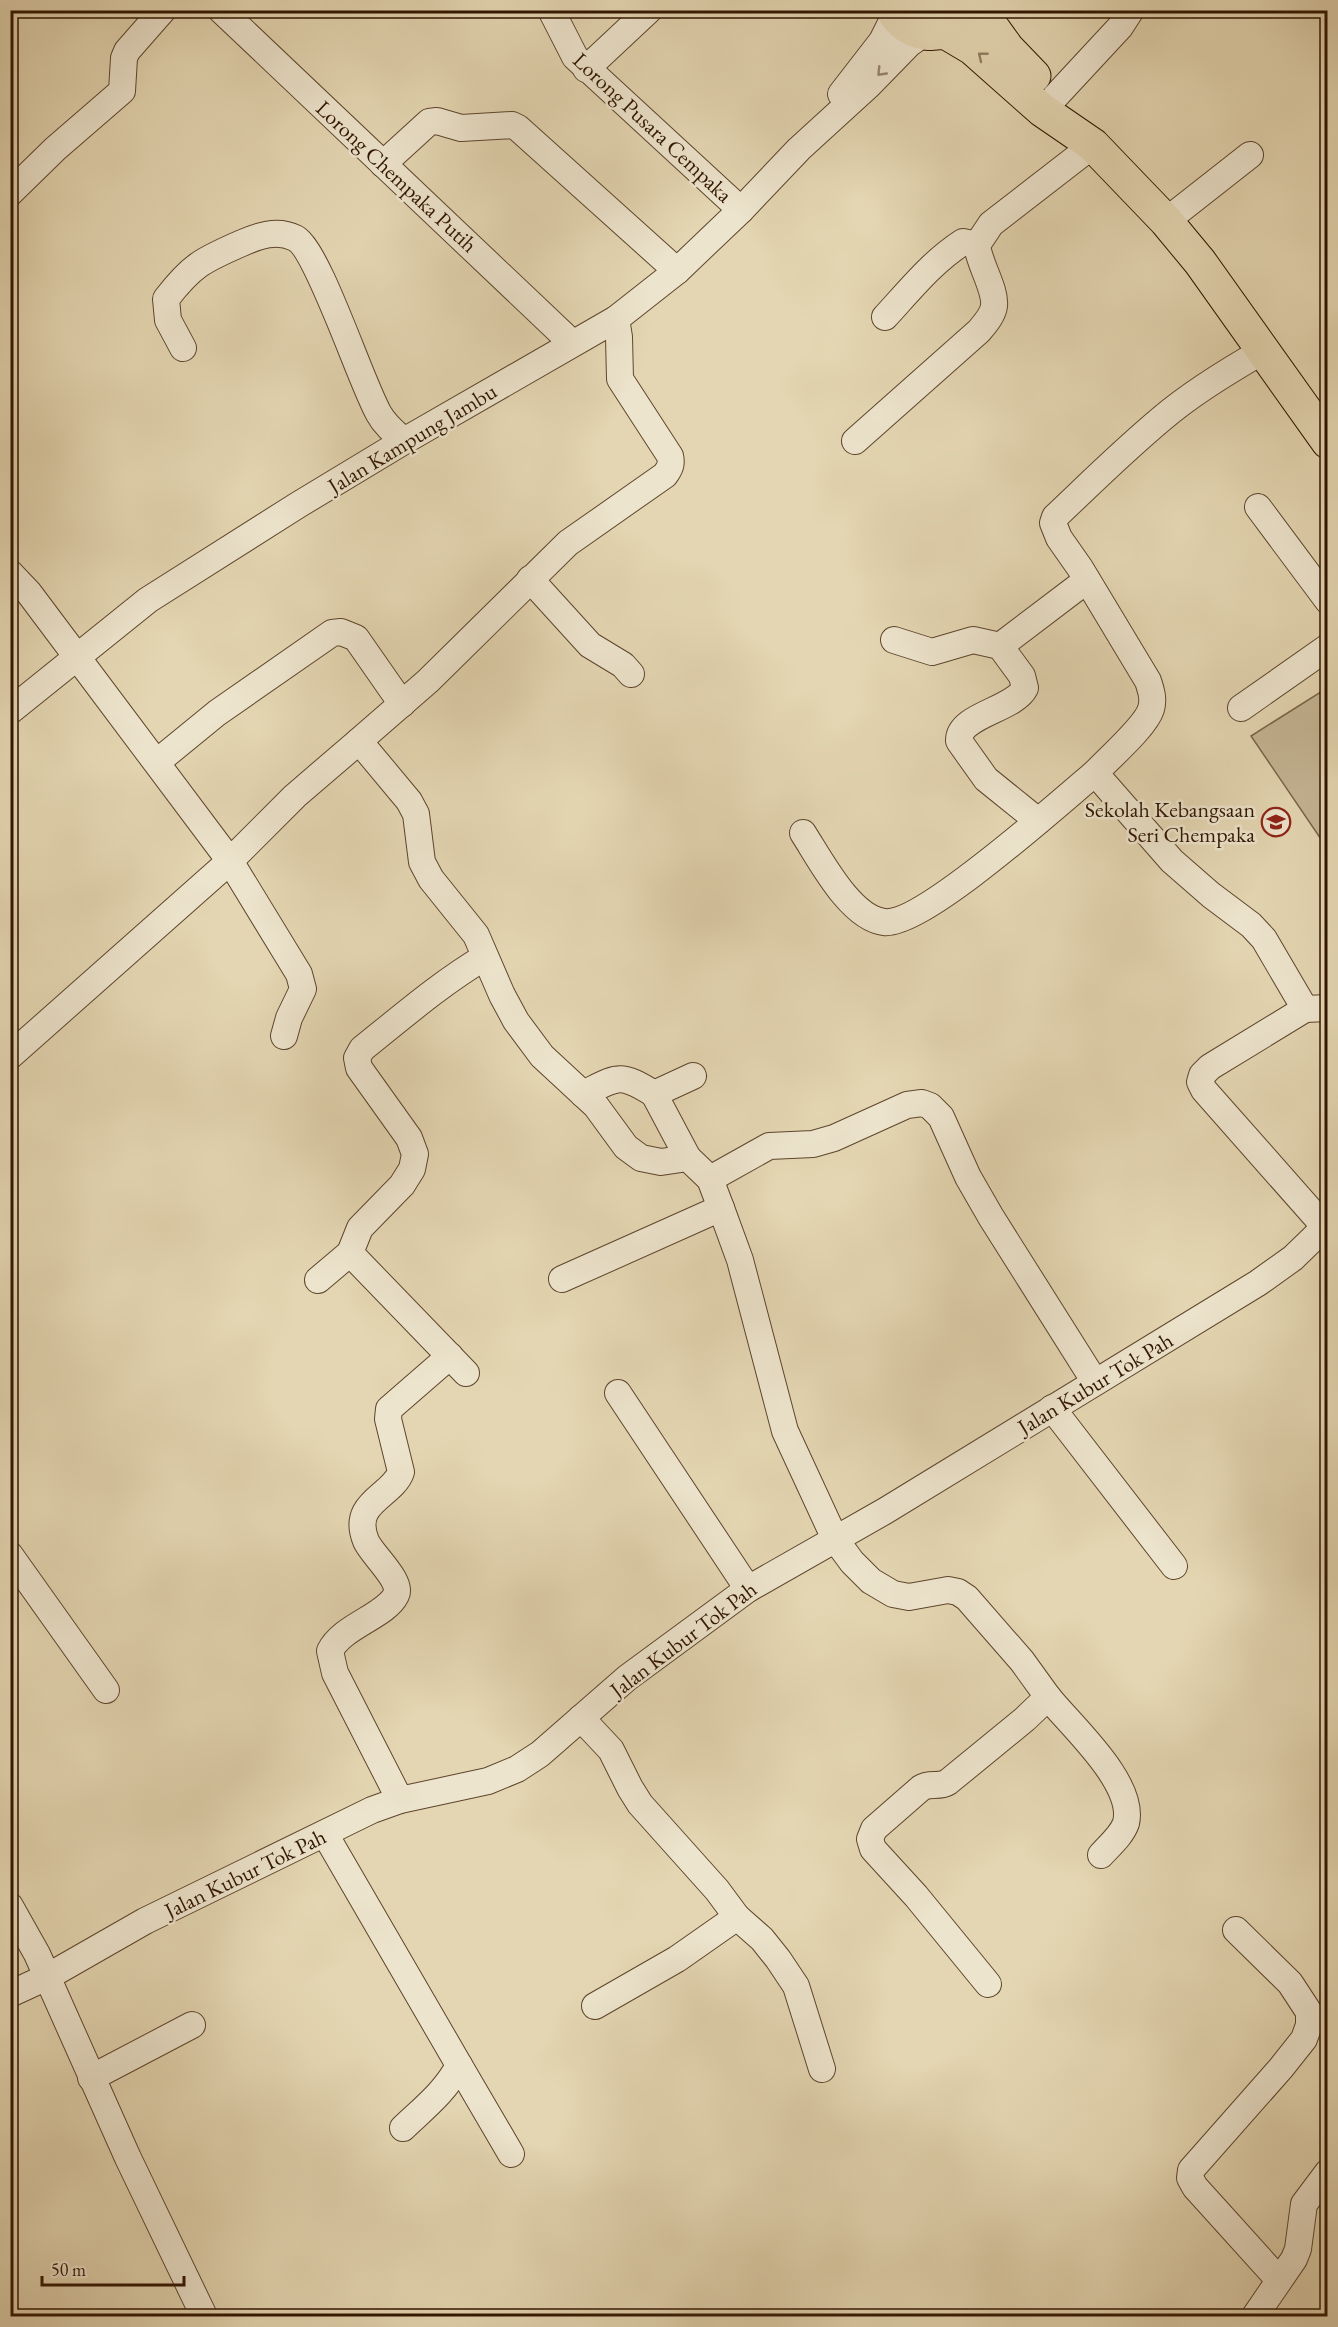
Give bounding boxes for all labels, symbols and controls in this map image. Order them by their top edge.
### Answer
street label: Lorong Pusara Cempaka [567,46,739,209]
one-way arrow [978,52,989,63]
one-way arrow [877,66,888,76]
street label: Lorong Chempaka Putih [310,94,484,259]
street label: Jalan Kampung Jambu [321,376,502,501]
place label: Sekolah Kebangsaan Seri Chempaka [1085,795,1255,849]
school or university icon: Sekolah Kebangsaan Seri Chempaka [1260,806,1292,838]
street label: Jalan Kubur Tok Pah [1010,1326,1178,1442]
street label: Jalan Kubur Tok Pah [603,1575,762,1705]
street label: Jalan Kubur Tok Pah [158,1822,331,1926]
scale bar [42,2249,184,2287]
text: 50 m [51,2258,86,2281]

